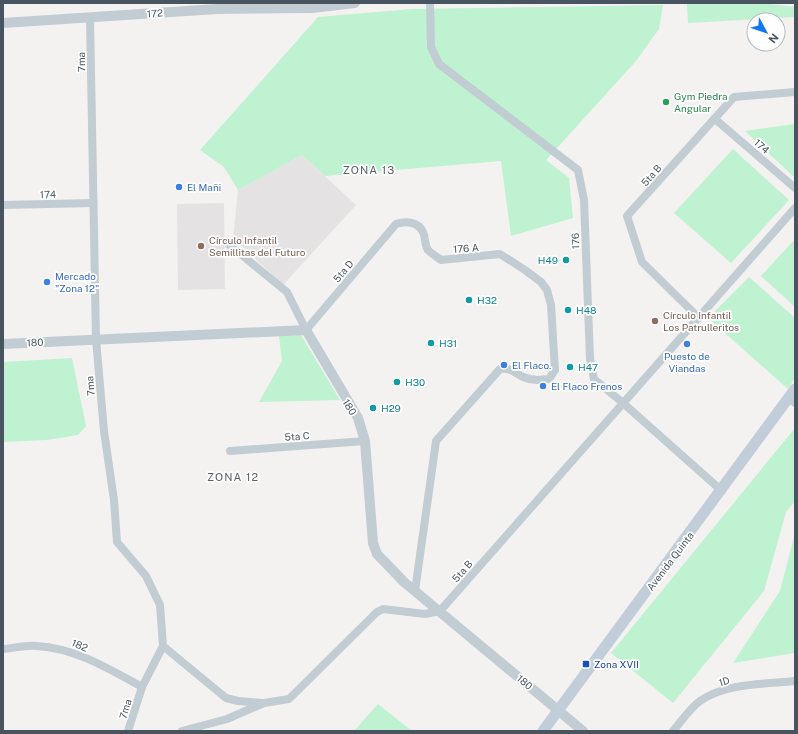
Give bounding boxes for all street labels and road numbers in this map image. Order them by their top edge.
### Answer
street label: 172 [147,6,163,20]
street label: 7ma [75,52,87,72]
street label: 174 [752,136,772,156]
street label: 5ta B [638,162,664,188]
street label: 174 [40,188,56,200]
street label: 176 [569,233,581,249]
street label: 176 A [453,241,479,255]
street label: 5ta D [330,257,356,284]
street label: 180 [26,336,44,348]
street label: 7ma [83,375,97,397]
street label: 180 [341,397,359,417]
street label: 5ta C [284,429,310,443]
street label: Avenida Quinta [644,529,696,593]
street label: 5ta B [449,557,475,584]
street label: 182 [70,636,90,654]
street label: 180 [515,672,535,692]
street label: 1D [717,674,731,688]
street label: 7ma [116,698,134,720]

